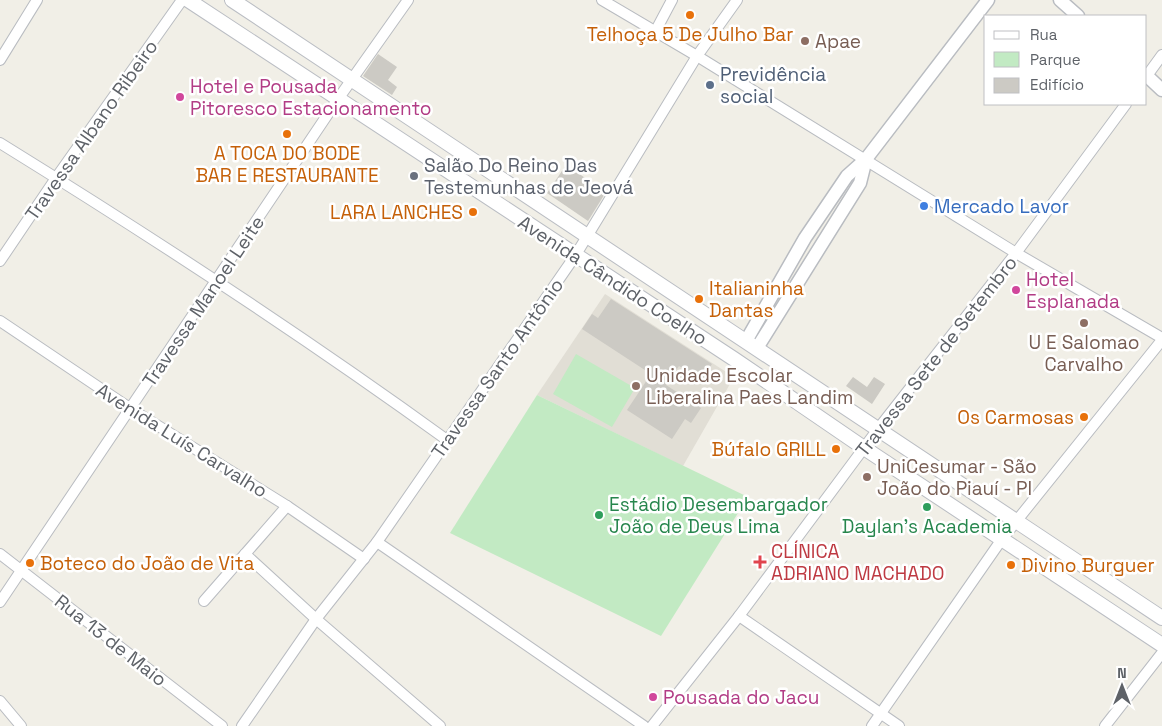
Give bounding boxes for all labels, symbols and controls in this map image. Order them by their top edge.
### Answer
marker: Telhoça 5 De Julho Bar [684,9,696,21]
legend [984,15,1147,105]
place label: Telhoça 5 De Julho Bar [587,22,793,47]
text: Rua [1030,25,1058,44]
place label: Apae [815,29,861,54]
street label: Travessa Albano Ribeiro [20,35,163,226]
marker: Apae [799,35,811,47]
text: Parque [1030,50,1081,69]
place label: Previdência social [720,62,826,109]
place label: Hotel e Pousada Pitoresco Estacionamento [190,74,432,121]
text: Edifício [1030,75,1084,94]
marker: Previdência social [704,79,716,91]
marker: Hotel e Pousada Pitoresco Estacionamento [174,91,186,103]
marker: A TOCA DO BODE BAR E RESTAURANTE [281,128,293,140]
place label: A TOCA DO BODE BAR E RESTAURANTE [195,141,379,188]
place label: Salão Do Reino Das Testemunhas de Jeová [424,153,634,200]
marker: Salão Do Reino Das Testemunhas de Jeová [408,170,420,182]
place label: Mercado Lavor [934,194,1069,219]
place label: LARA LANCHES [330,200,463,225]
marker: Mercado Lavor [918,200,930,212]
marker: LARA LANCHES [467,206,479,218]
street label: Avenida Cândido Coelho [513,210,712,351]
street label: Travessa Manoel Leite [137,211,270,392]
street label: Travessa Sete de Setembro [850,251,1023,462]
place label: Hotel Esplanada [1026,267,1120,314]
street label: Travessa Santo Antônio [426,273,569,463]
place label: Italianinha Dantas [709,276,804,323]
marker: Hotel Esplanada [1010,284,1022,296]
marker: Italianinha Dantas [693,293,705,305]
marker: U E Salomao Carvalho [1078,317,1090,329]
place label: U E Salomao Carvalho [1029,330,1139,377]
place label: Unidade Escolar Liberalina Paes Landim [646,363,853,410]
street label: Avenida Luís Carvalho [91,377,272,503]
marker: Unidade Escolar Liberalina Paes Landim [630,380,642,392]
place label: Os Carmosas [957,405,1074,430]
marker: Os Carmosas [1078,411,1090,423]
place label: Búfalo GRILL [711,437,826,462]
marker: Búfalo GRILL [830,443,842,455]
place label: UniCesumar - São João do Piauí - PI [877,454,1037,501]
marker: UniCesumar - São João do Piauí - PI [861,471,873,483]
place label: Estádio Desembargador João de Deus Lima [609,492,828,539]
marker: Daylan's Academia [921,501,933,513]
marker: Estádio Desembargador João de Deus Lima [593,509,605,521]
place label: Daylan's Academia [842,514,1012,539]
place label: CLÍNICA ADRIANO MACHADO [771,539,945,586]
place label: Boteco do João de Vita [40,551,254,576]
place label: Divino Burguer [1021,553,1155,578]
marker: CLÍNICA ADRIANO MACHADO [753,555,767,569]
marker: Boteco do João de Vita [24,557,36,569]
marker: Divino Burguer [1005,559,1017,571]
street label: Rua 13 de Maio [49,589,172,692]
north arrow [1097,661,1147,711]
text: N [1117,664,1127,682]
place label: Pousada do Jacu [663,685,819,710]
marker: Pousada do Jacu [647,691,659,703]

